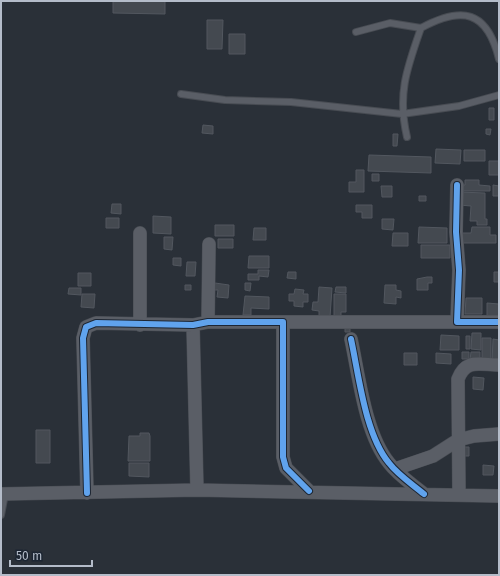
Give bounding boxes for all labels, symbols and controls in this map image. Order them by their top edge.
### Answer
scale bar [10,542,92,568]
text: 50 m [16,549,42,563]

